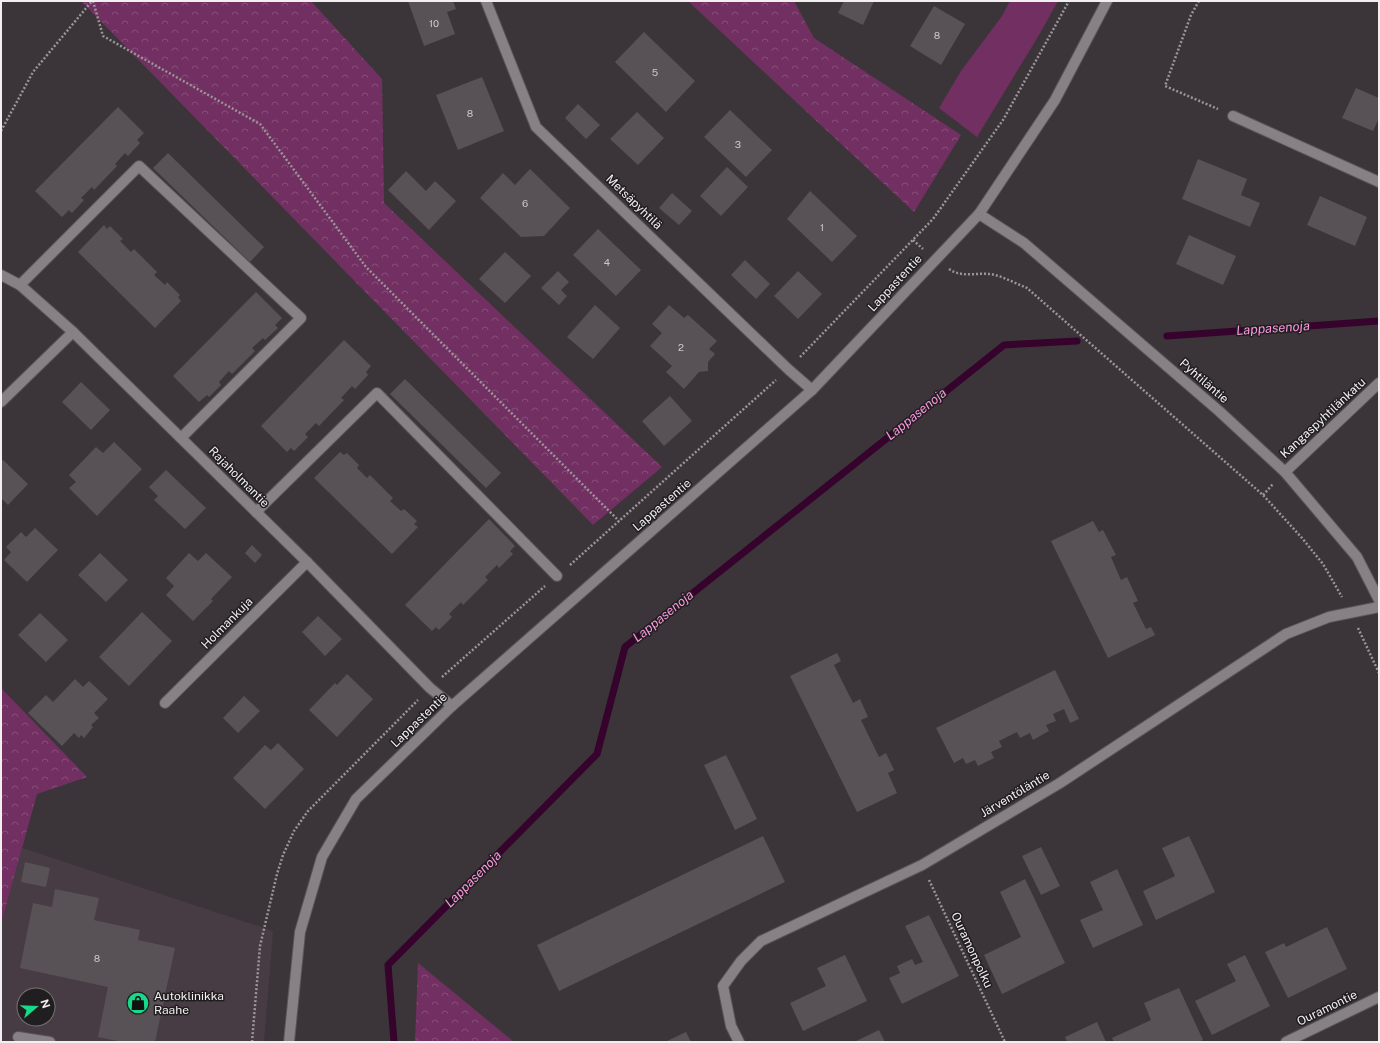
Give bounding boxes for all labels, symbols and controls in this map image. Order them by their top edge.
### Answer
house number: 10 [429,17,439,29]
house number: 8 [934,29,940,41]
house number: 5 [652,66,658,78]
house number: 8 [467,107,473,119]
house number: 3 [735,138,741,150]
street label: Metsäpyhtilä [603,172,665,232]
house number: 6 [522,197,528,209]
house number: 1 [820,221,824,233]
street label: Lappastentie [865,252,925,314]
house number: 4 [604,256,610,268]
water label: Lappasenoja [1236,318,1310,338]
house number: 2 [678,341,684,353]
street label: Pyhtiläntie [1177,356,1231,406]
street label: Kangaspyhtilänkatu [1278,375,1368,461]
water label: Lappasenoja [883,385,949,443]
street label: Rajaholmantie [206,444,272,510]
street label: Lappastentie [630,476,694,534]
water label: Lappasenoja [630,587,696,645]
street label: Holmankuja [198,594,256,652]
street label: Lappastentie [388,690,450,750]
street label: Järventöläntie [978,768,1052,820]
water label: Lappasenoja [442,848,504,910]
street label: Ouramonpolku [948,910,996,990]
house number: 8 [94,952,100,964]
north arrow [16,987,56,1027]
street label: Ouramontie [1295,987,1360,1029]
place label: Autoklinikka Raahe [154,989,224,1017]
shop icon: Autoklinikka Raahe [125,990,151,1016]
text: N [38,998,53,1010]

